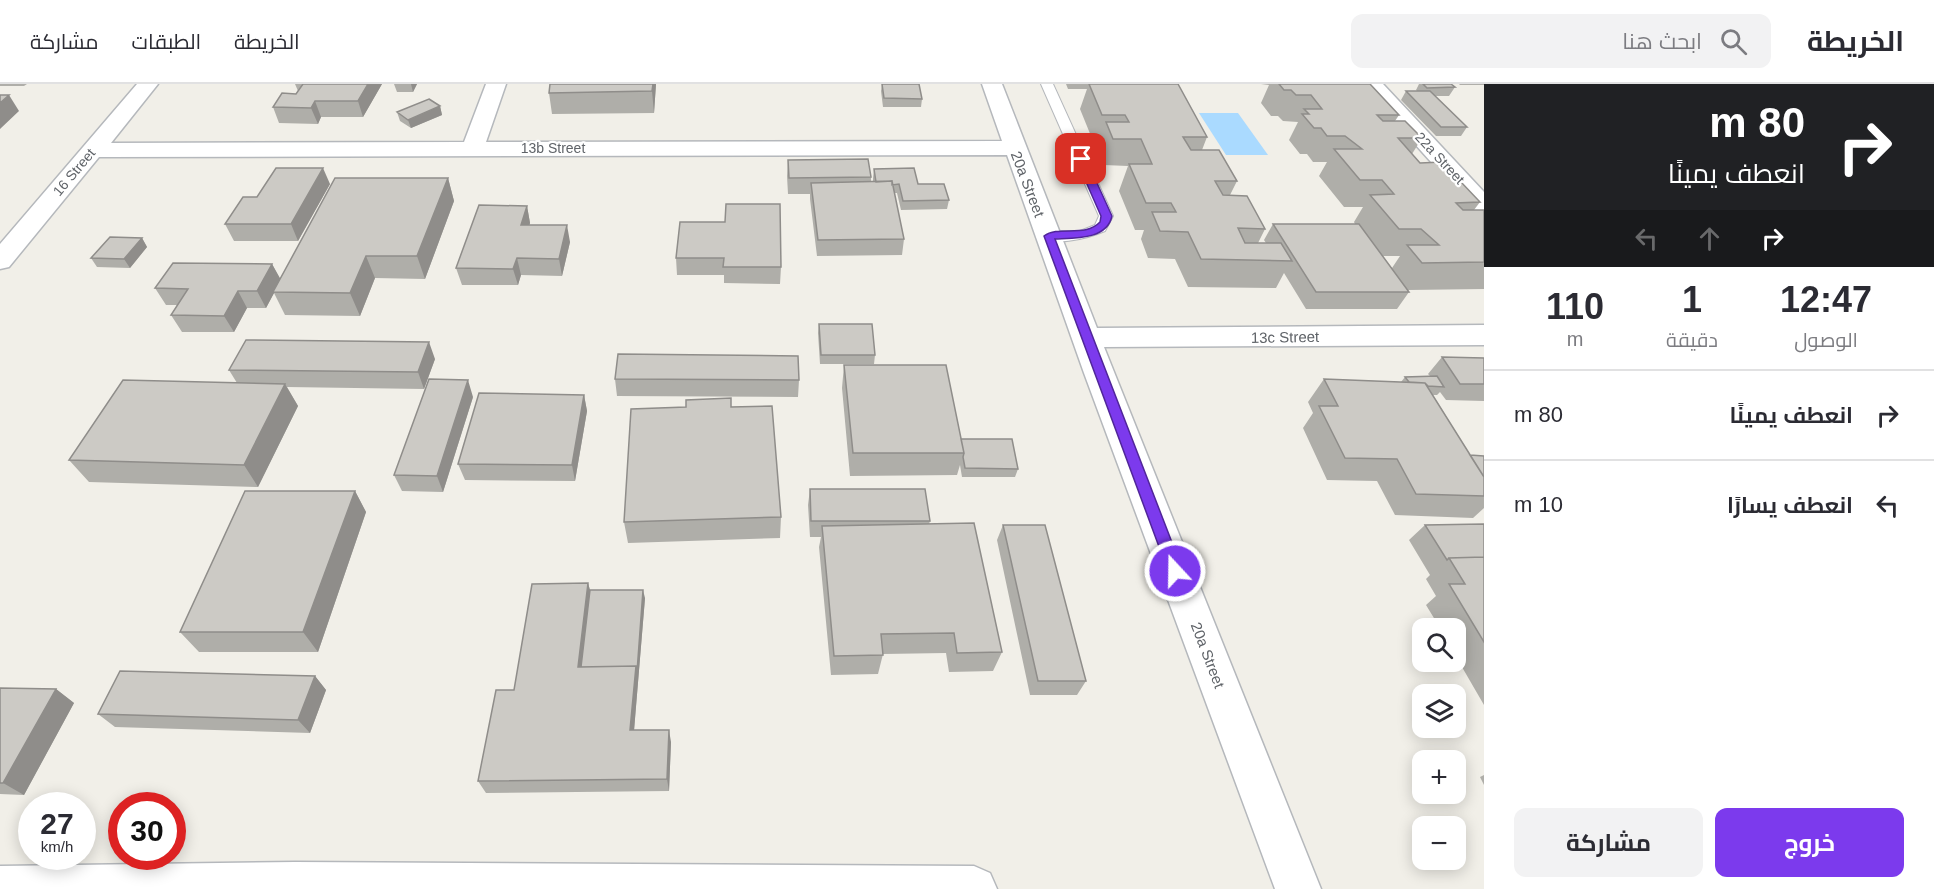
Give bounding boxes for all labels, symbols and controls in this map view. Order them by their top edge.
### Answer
search box [1351,14,1771,68]
icon: search [1717,25,1750,58]
text: الخريطة [1807,26,1904,57]
text: ابحث هنا [1622,29,1702,54]
text: مشاركة [30,30,99,53]
text: الطبقات [132,30,201,53]
text: الخريطة [234,30,300,53]
text: 80 m [1709,99,1805,146]
icon: right [1826,108,1904,186]
street label: 22a Street [1412,129,1468,187]
pin [1055,133,1106,184]
street label: 13b Street [521,140,585,156]
icon: arrive [1064,142,1097,175]
street label: 16 Street [50,145,98,199]
street label: 20a Street [1008,149,1049,220]
text: انعطف يمينًا [1668,159,1805,189]
icon: left [1630,222,1663,255]
icon: ahead [1693,222,1726,255]
icon: right [1756,222,1789,255]
text: 1 [1682,279,1702,320]
text: 12:47 [1780,279,1872,320]
text: 110 [1546,286,1604,327]
street label: 13c Street [1251,328,1320,346]
text: m [1567,328,1583,350]
text: دقيقة [1666,329,1718,351]
text: الوصول [1794,329,1858,351]
icon: right [1871,399,1904,432]
text: 80 m [1514,402,1563,427]
text: انعطف يمينًا [1730,403,1853,428]
icon: left [1871,489,1904,522]
text: 10 m [1514,492,1563,517]
text: انعطف يسارًا [1727,493,1853,518]
position arrow [1143,539,1207,603]
map controls [1412,618,1466,870]
button: search [1412,618,1466,672]
street label: 20a Street [1188,620,1229,691]
button: layers [1412,684,1466,738]
button: + [1412,750,1466,804]
speed limit sign: 30 [108,792,186,870]
text: 27 [40,807,74,840]
button: مشاركة [1514,808,1703,877]
button: خروج [1715,808,1904,877]
button: − [1412,816,1466,870]
text: km/h [41,838,73,855]

